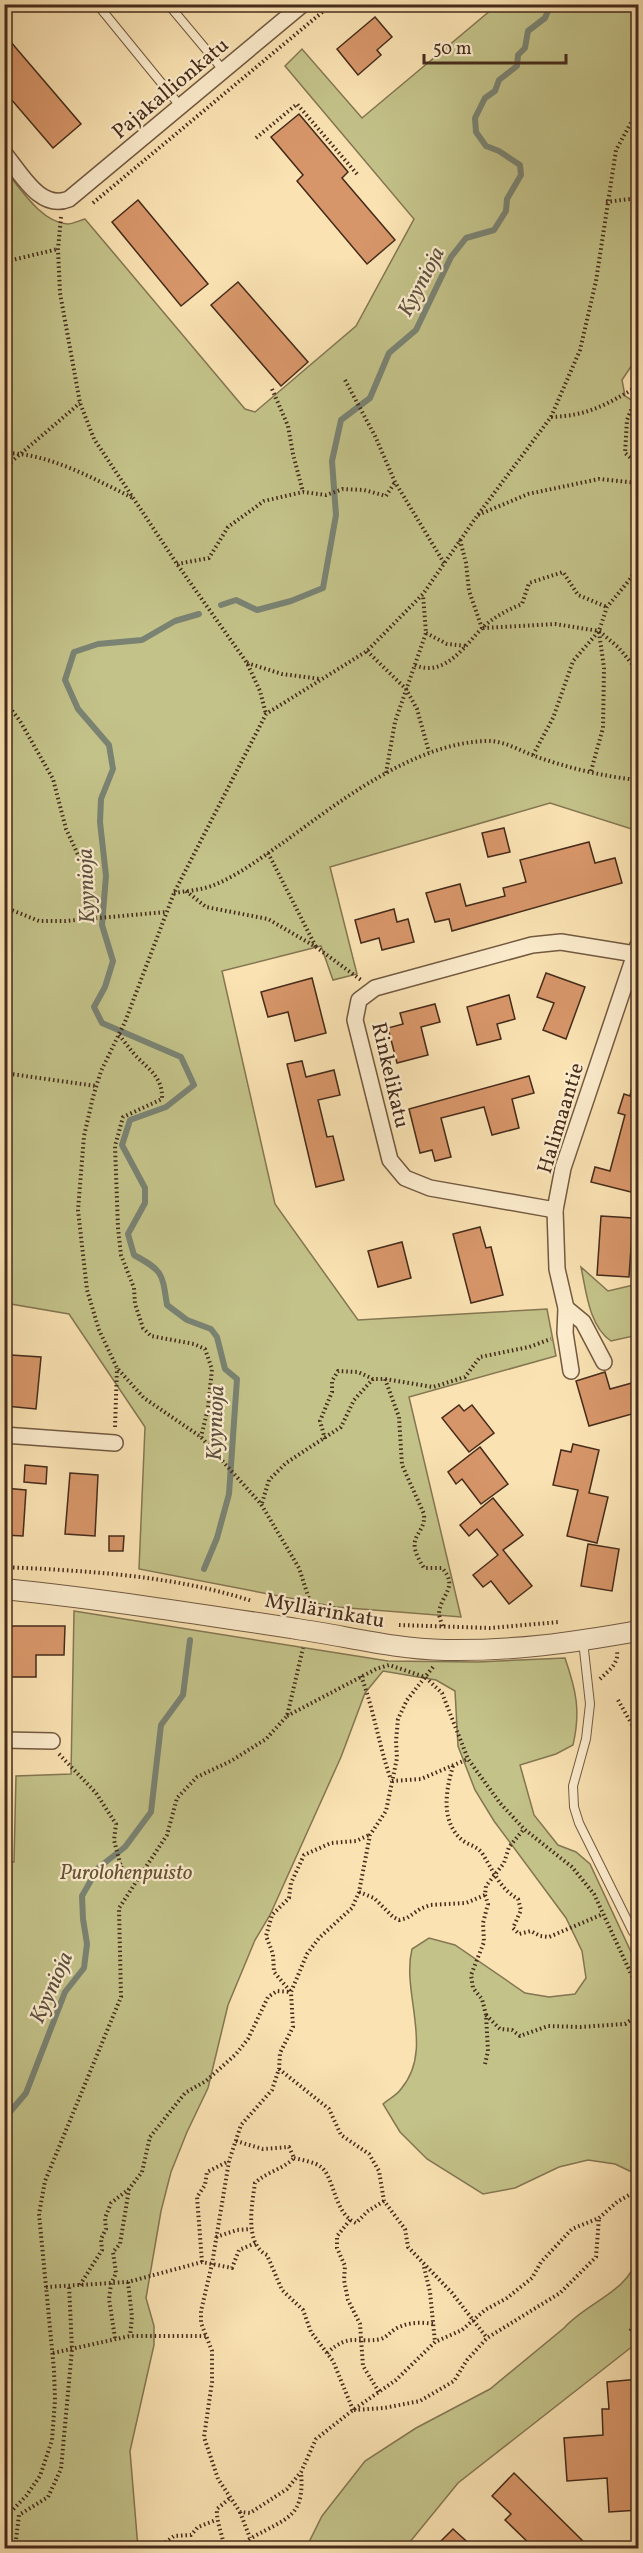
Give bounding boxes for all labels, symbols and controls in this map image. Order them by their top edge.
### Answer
scale bar [424,27,566,65]
street label: Pajakallionkatu [106,32,236,147]
text: 50 m [433,37,472,62]
water label: Kyynioja [391,242,454,323]
water label: Kyynioja [71,848,104,924]
street label: Rinkelikatu [363,1020,416,1131]
street label: Halimaantie [531,1059,592,1177]
water label: Kyynioja [200,1385,233,1461]
street label: Myllärinkatu [262,1587,387,1636]
park label: Purolohenpuisto [60,1859,193,1888]
water label: Kyynioja [23,1947,82,2029]

